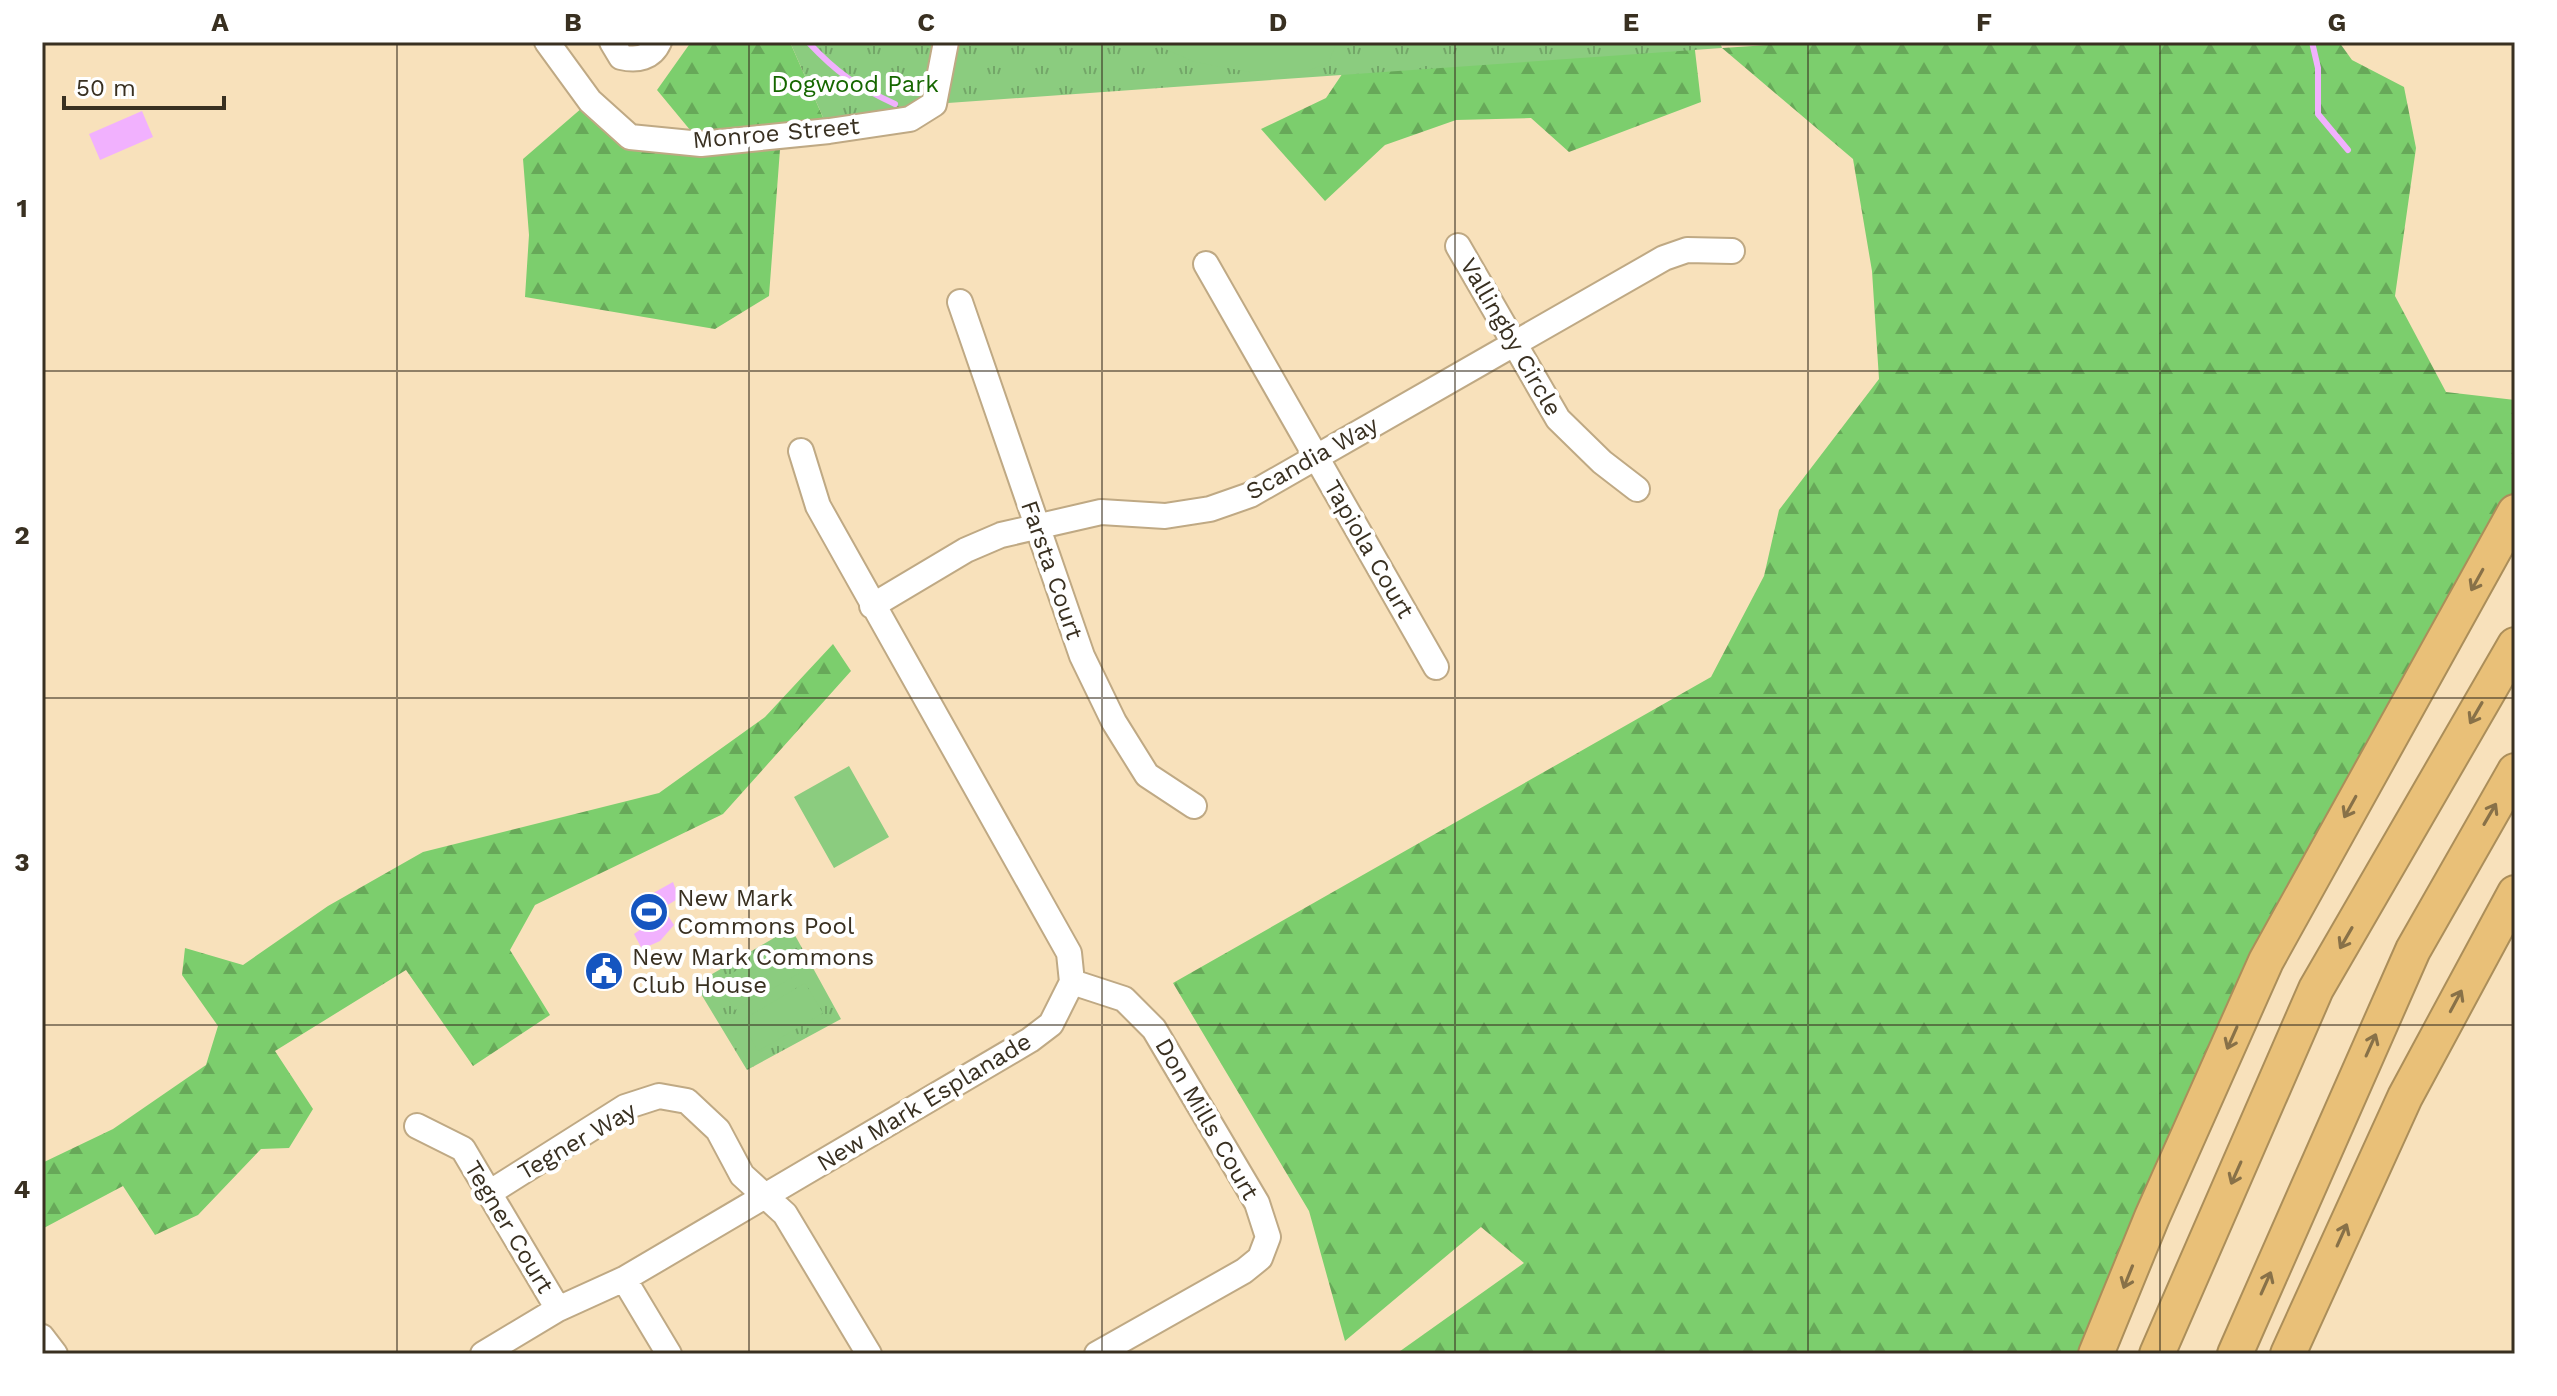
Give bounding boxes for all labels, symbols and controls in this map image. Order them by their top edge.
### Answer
text: A [211,7,229,37]
text: B [564,7,582,37]
text: C [917,7,935,37]
text: D [1269,7,1287,37]
text: E [1623,7,1639,37]
text: F [1976,7,1992,37]
text: G [2328,7,2346,37]
scale bar [64,60,224,110]
park label: Dogwood Park [771,70,939,98]
text: 50 m [76,74,136,102]
street label: Monroe Street [691,112,861,154]
text: 1 [16,193,28,223]
street label: Vallingby Circle [1454,253,1568,421]
street label: Scandia Way [1241,410,1383,506]
street label: Tapiola Court [1318,475,1420,623]
street label: Farsta Court [1015,497,1089,643]
text: 2 [14,520,30,550]
one-way arrow [2469,568,2485,591]
one-way arrow [2468,701,2484,724]
one-way arrow [2342,795,2358,818]
one-way arrow [2482,803,2498,826]
text: 3 [14,847,30,877]
place label: New Mark Commons Pool [677,884,855,940]
sports icon: New Mark Commons Pool [628,891,670,933]
one-way arrow [2338,926,2354,949]
place label: New Mark Commons Club House [632,943,874,999]
public building icon: New Mark Commons Club House [583,950,625,992]
one-way arrow [2449,990,2465,1014]
one-way arrow [2223,1026,2238,1050]
street label: New Mark Esplanade [812,1027,1036,1177]
street label: Don Mills Court [1149,1033,1265,1205]
one-way arrow [2364,1033,2379,1057]
street label: Tegner Way [513,1096,641,1186]
street label: Tegner Court [459,1156,559,1298]
one-way arrow [2228,1160,2243,1185]
text: 4 [14,1174,31,1204]
one-way arrow [2335,1223,2350,1247]
one-way arrow [2120,1264,2134,1289]
one-way arrow [2260,1271,2275,1295]

